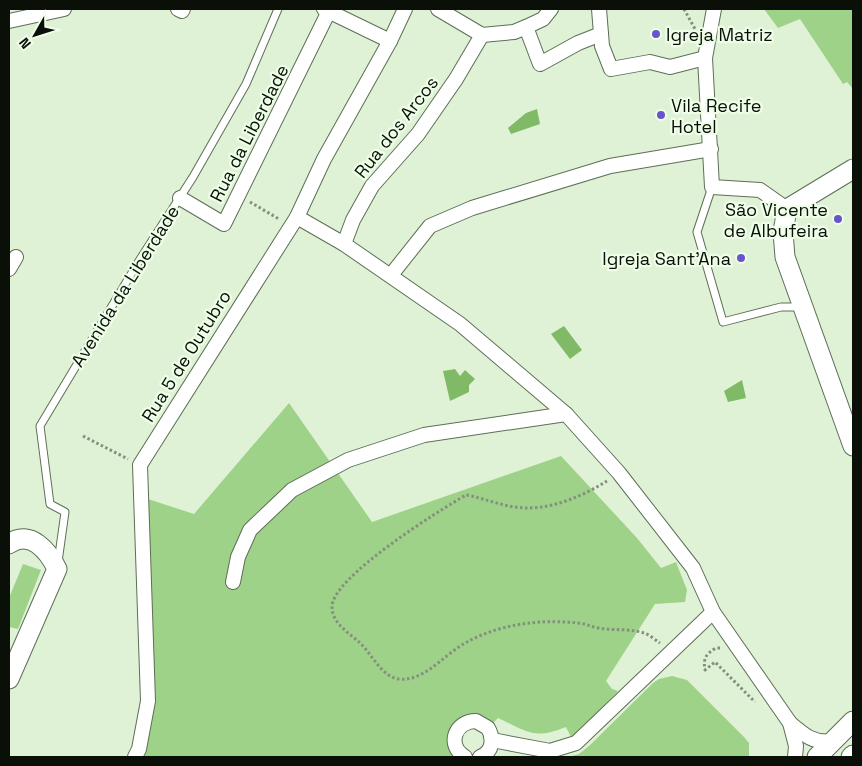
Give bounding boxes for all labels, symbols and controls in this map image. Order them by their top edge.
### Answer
north arrow [10,10,60,60]
place label: Igreja Matriz [666,23,773,46]
marker: Igreja Matriz [650,28,662,40]
text: N [15,34,35,52]
street label: Rua da Liberdade [205,61,293,205]
street label: Rua dos Arcos [349,71,443,183]
place label: Vila Recife Hotel [671,94,761,138]
marker: Vila Recife Hotel [655,109,667,121]
place label: São Vicente de Albufeira [724,198,828,242]
street label: Avenida da Liberdade [66,201,184,371]
marker: São Vicente de Albufeira [832,213,844,225]
place label: Igreja Sant’Ana [602,247,731,270]
marker: Igreja Sant’Ana [735,252,747,264]
street label: Rua 5 de Outubro [136,286,236,426]

